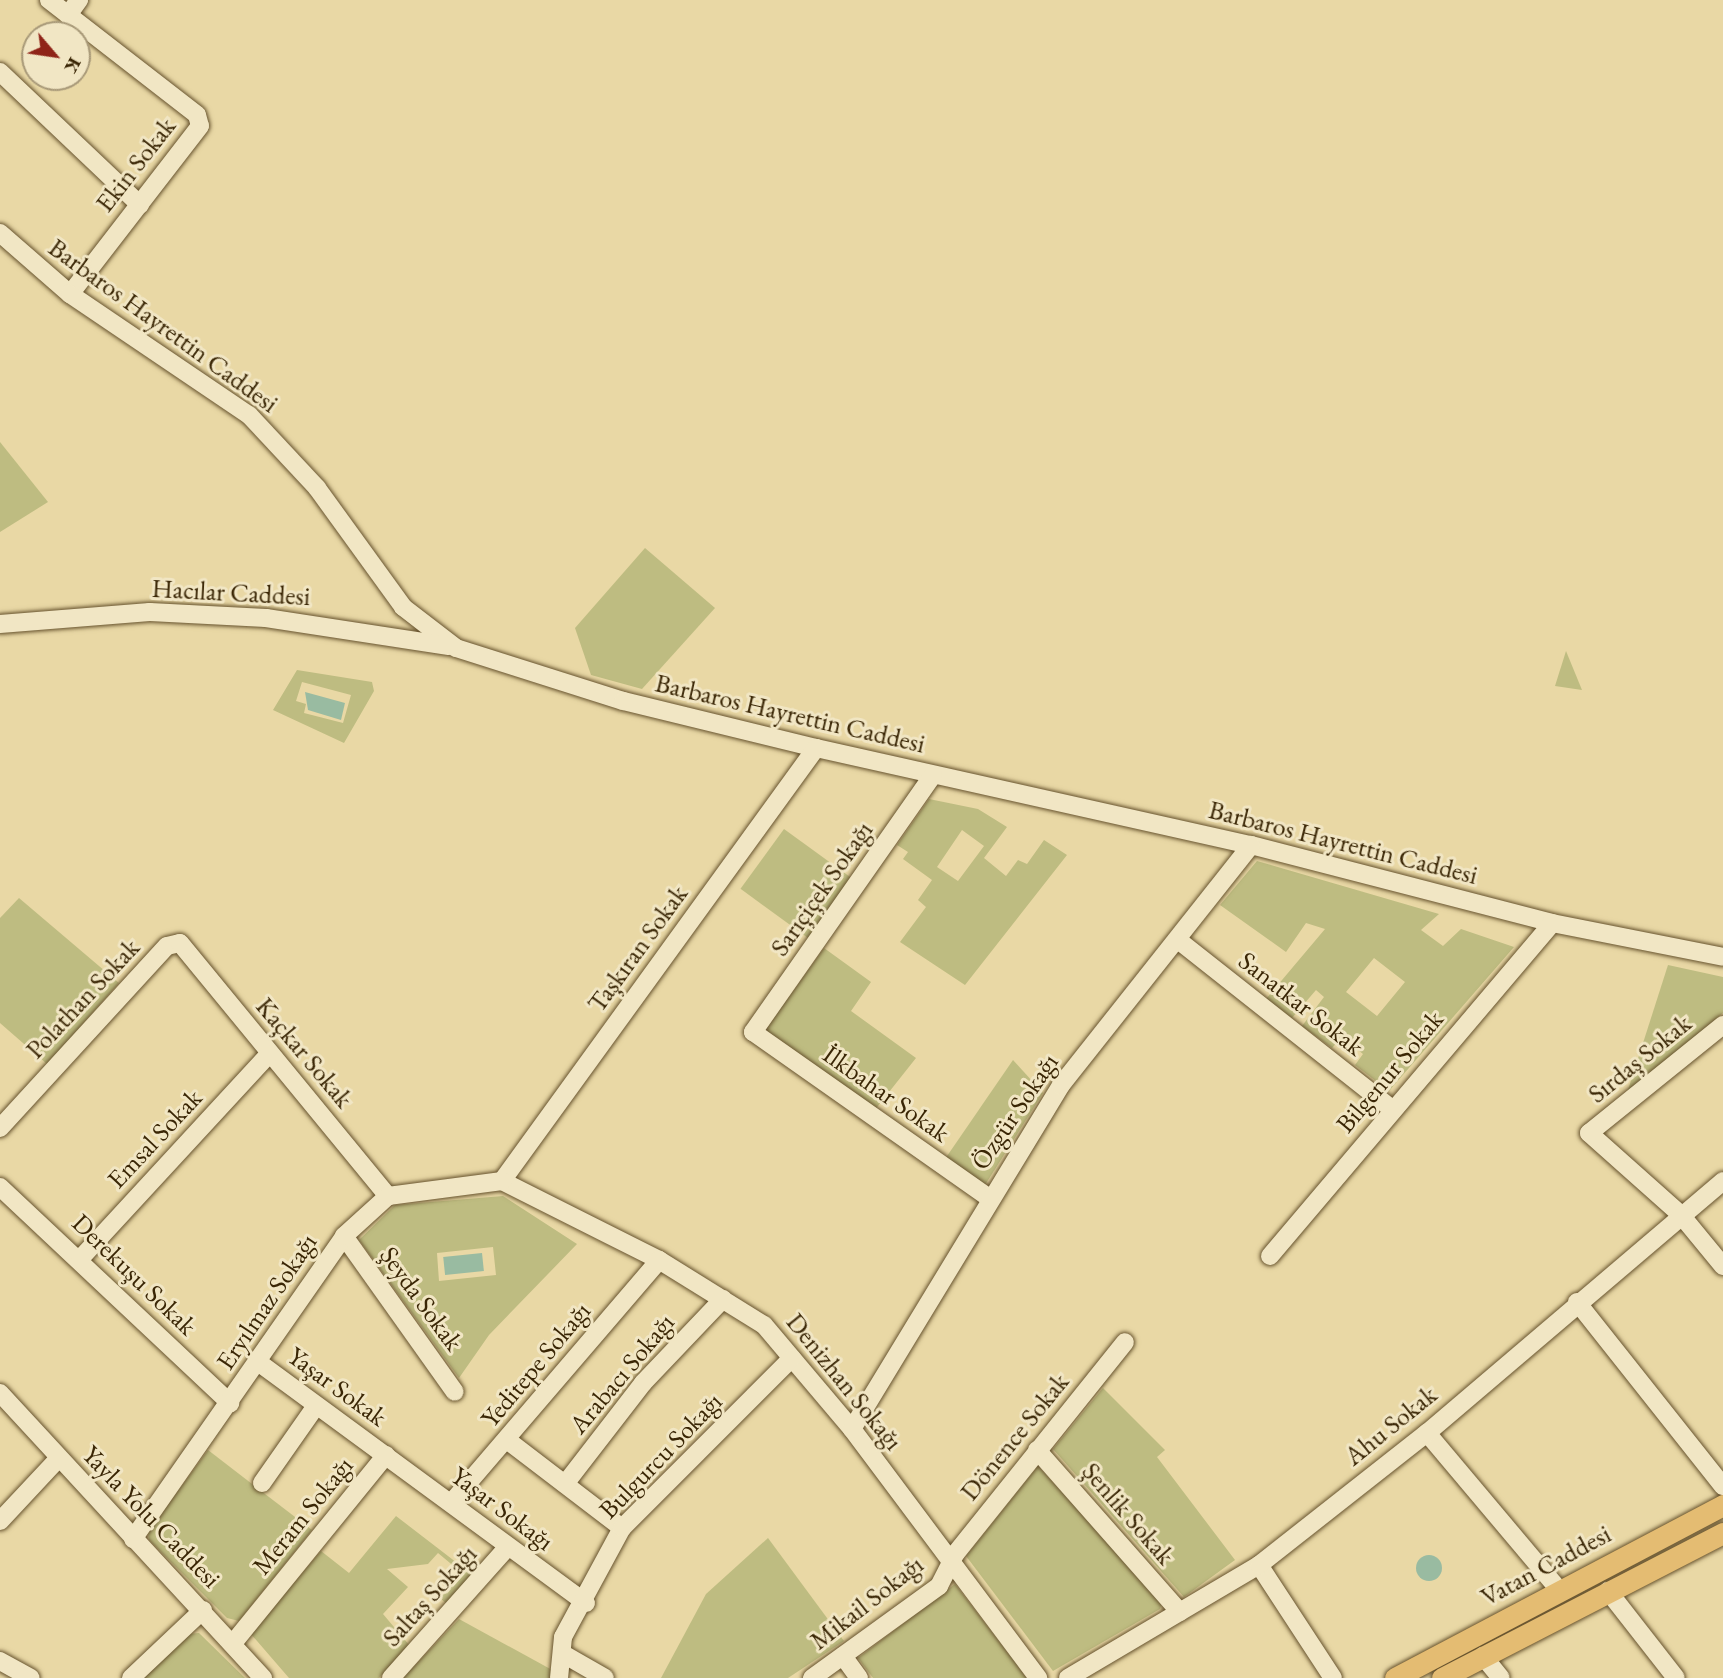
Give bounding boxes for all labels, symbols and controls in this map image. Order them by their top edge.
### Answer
north arrow [21,21,91,91]
text: K [59,53,88,78]
street label: Ekin Sokak [89,111,183,219]
street label: Barbaros Hayrettin Caddesi [42,232,284,420]
street label: Hacılar Caddesi [151,573,311,613]
street label: Barbaros Hayrettin Caddesi [652,668,928,760]
street label: Barbaros Hayrettin Caddesi [1205,795,1481,891]
street label: Sarıçiçek Sokağı [764,816,880,962]
street label: Taşkıran Sokak [581,879,695,1019]
street label: Polathan Sokak [20,933,146,1065]
street label: Sanatkar Sokak [1232,945,1370,1063]
street label: Kaçkar Sokak [249,991,359,1115]
street label: Bilgenur Sokak [1330,1005,1450,1139]
street label: Sırdaş Sokak [1582,1008,1698,1110]
street label: İlkbahar Sokak [817,1039,955,1149]
street label: Özgür Sokağı [965,1048,1065,1176]
street label: Emsal Sokak [101,1083,209,1195]
street label: Derekuşu Sokak [65,1208,203,1342]
street label: Eryılmaz Sokağı [210,1228,324,1376]
street label: Şeyda Sokak [373,1241,469,1357]
street label: Yeditepe Sokağı [475,1296,597,1434]
street label: Denizhan Sokağı [779,1307,909,1457]
street label: Arabacı Sokağı [563,1308,681,1440]
street label: Yaşar Sokak [281,1341,393,1433]
street label: Dönence Sokak [954,1367,1076,1507]
street label: Ahu Sokak [1339,1379,1443,1473]
street label: Bulgurcu Sokağı [593,1386,729,1526]
street label: Yayla Yolu Caddesi [75,1439,227,1595]
street label: Meram Sokağı [246,1451,360,1581]
street label: Şenlik Sokak [1075,1456,1181,1572]
street label: Yaşar Sokağı [445,1460,559,1558]
street label: Vatan Caddesi [1476,1519,1616,1613]
street label: Saltaş Sokağı [376,1539,484,1653]
street label: Mikail Sokağı [804,1549,930,1657]

